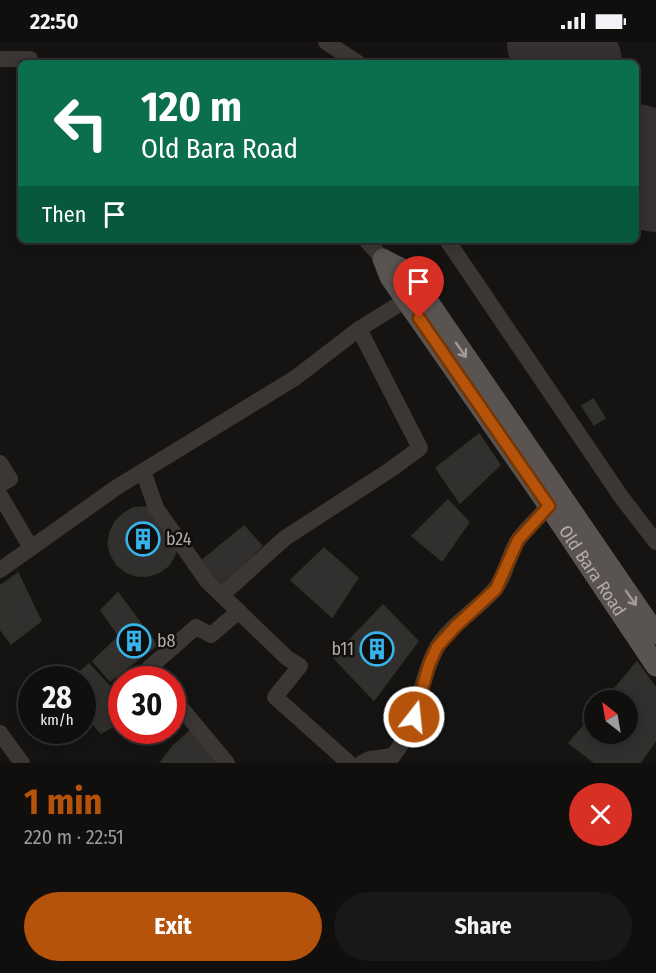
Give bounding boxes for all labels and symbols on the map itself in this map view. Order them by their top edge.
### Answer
pin [393,256,444,318]
one-way arrow [455,342,467,358]
building icon: b24 [125,521,161,557]
street label: Old Bara Road [554,521,631,620]
place label: b24 [166,528,192,550]
one-way arrow [625,589,637,605]
building icon: b8 [116,623,152,659]
place label: b8 [157,630,176,652]
building icon: b11 [359,631,395,667]
place label: b11 [332,638,354,660]
speed limit sign: 30 [108,666,186,744]
position arrow [382,685,446,749]
north arrow [584,690,638,744]

